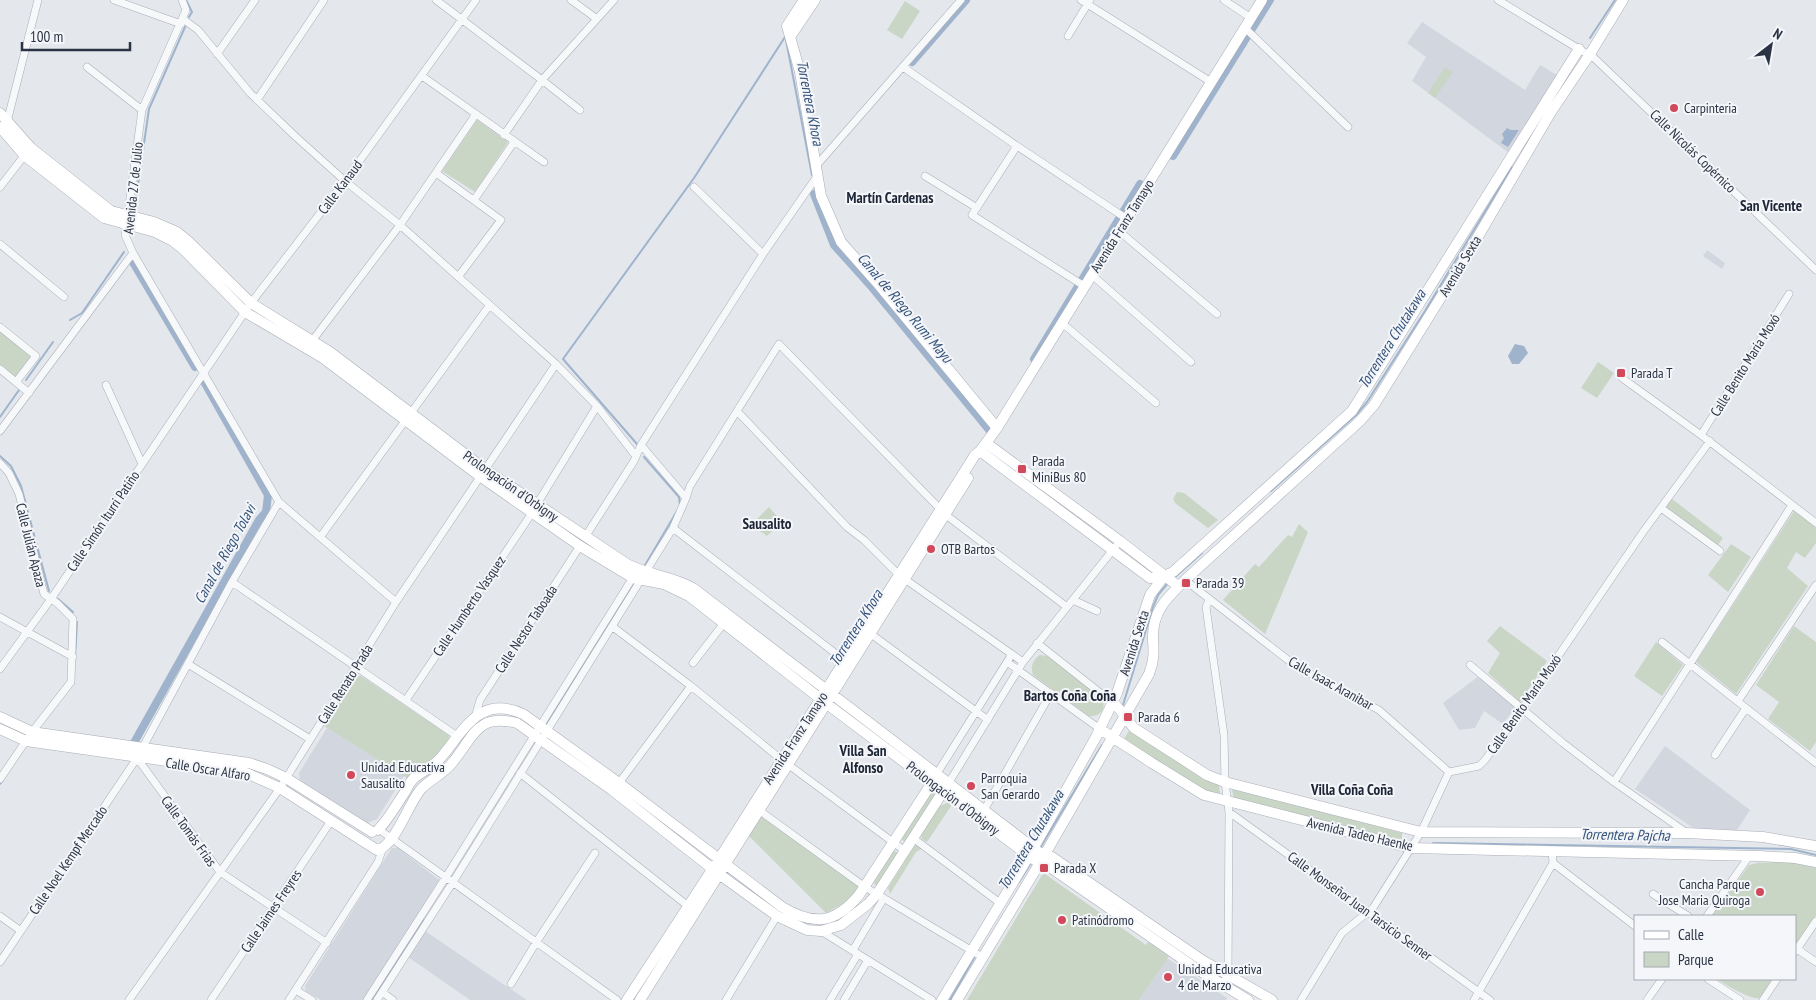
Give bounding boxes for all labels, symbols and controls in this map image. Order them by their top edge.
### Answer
scale bar [22,20,130,52]
north arrow [1746,20,1796,70]
text: N [1770,24,1786,44]
text: 100 m [30,27,63,46]
water label: Torrentera Khora [793,59,828,148]
place label: Carpinteria [1684,99,1737,117]
marker: Carpinteria [1668,102,1680,114]
street label: Calle Nicolás Copérnico [1646,105,1740,197]
street label: Avenida 27 de Julio [119,141,147,235]
street label: Calle Kanaud [314,156,366,218]
street label: Avenida Franz Tamayo [1086,176,1158,276]
district label: Martín Cardenas [847,188,933,207]
district label: San Vicente [1740,196,1802,215]
street label: Avenida Sexta [1435,232,1485,300]
water label: Canal de Riego Rumi Mayu [854,249,958,368]
water label: Torrentera Chutakawa [1354,285,1430,392]
street label: Calle Benito María Moxó [1706,310,1784,420]
place label: Parada T [1631,364,1673,382]
marker: Parada T [1615,367,1627,379]
street label: Prolongación d'Orbigny [460,446,563,526]
place label: Parada MiniBus 80 [1032,452,1086,486]
marker: Parada MiniBus 80 [1016,463,1028,475]
street label: Calle Simón Iturri Patiño [63,467,143,575]
water label: Canal de Riego Tolavi [190,499,260,607]
street label: Calle Julián Apaza [12,501,50,589]
district label: Sausalito [743,514,792,533]
place label: OTB Bartos [941,540,995,558]
marker: OTB Bartos [925,543,937,555]
street label: Calle Humberto Vasquez [429,552,509,660]
place label: Parada 39 [1196,574,1244,592]
marker: Parada 39 [1180,577,1192,589]
street label: Calle Nestor Taboada [491,582,561,676]
water label: Torrentera Khora [825,585,887,670]
street label: Avenida Sexta [1115,608,1153,678]
street label: Calle Renato Prada [313,641,377,727]
street label: Calle Benito María Moxó [1483,651,1565,757]
street label: Calle Isaac Aranibar [1285,652,1377,714]
district label: Bartos Coña Coña [1024,686,1116,705]
street label: Avenida Franz Tamayo [758,688,832,788]
place label: Parada 6 [1138,708,1180,726]
marker: Parada 6 [1122,711,1134,723]
district label: Villa San Alfonso [839,741,887,777]
street label: Calle Oscar Alfaro [164,753,252,785]
street label: Prolongación d'Orbigny [903,757,1004,839]
place label: Unidad Educativa Sausalito [361,758,445,792]
marker: Unidad Educativa Sausalito [345,769,357,781]
place label: Parroquia San Gerardo [981,769,1040,803]
marker: Parroquia San Gerardo [965,780,977,792]
district label: Villa Coña Coña [1310,780,1393,799]
water label: Torrentera Chutakawa [993,786,1068,893]
street label: Calle Tomás Frías [157,792,221,870]
street label: Calle Noel Kempf Mercado [25,802,111,918]
street label: Avenida Tadeo Haenke [1305,813,1415,855]
water label: Torrentera Pajcha [1580,824,1671,845]
street label: Calle Monseñor Juan Tarsicio Senner [1284,847,1436,965]
place label: Parada X [1054,859,1096,877]
marker: Parada X [1038,862,1050,874]
street label: Calle Jaimes Freyres [237,866,306,956]
place label: Cancha Parque Jose Maria Quiroga [1658,875,1750,909]
marker: Cancha Parque Jose Maria Quiroga [1754,886,1766,898]
place label: Patinódromo [1072,911,1134,929]
marker: Patinódromo [1056,914,1068,926]
legend [1634,915,1796,980]
text: Calle [1678,925,1704,944]
text: Parque [1678,950,1714,969]
place label: Unidad Educativa 4 de Marzo [1178,960,1262,994]
marker: Unidad Educativa 4 de Marzo [1162,971,1174,983]

